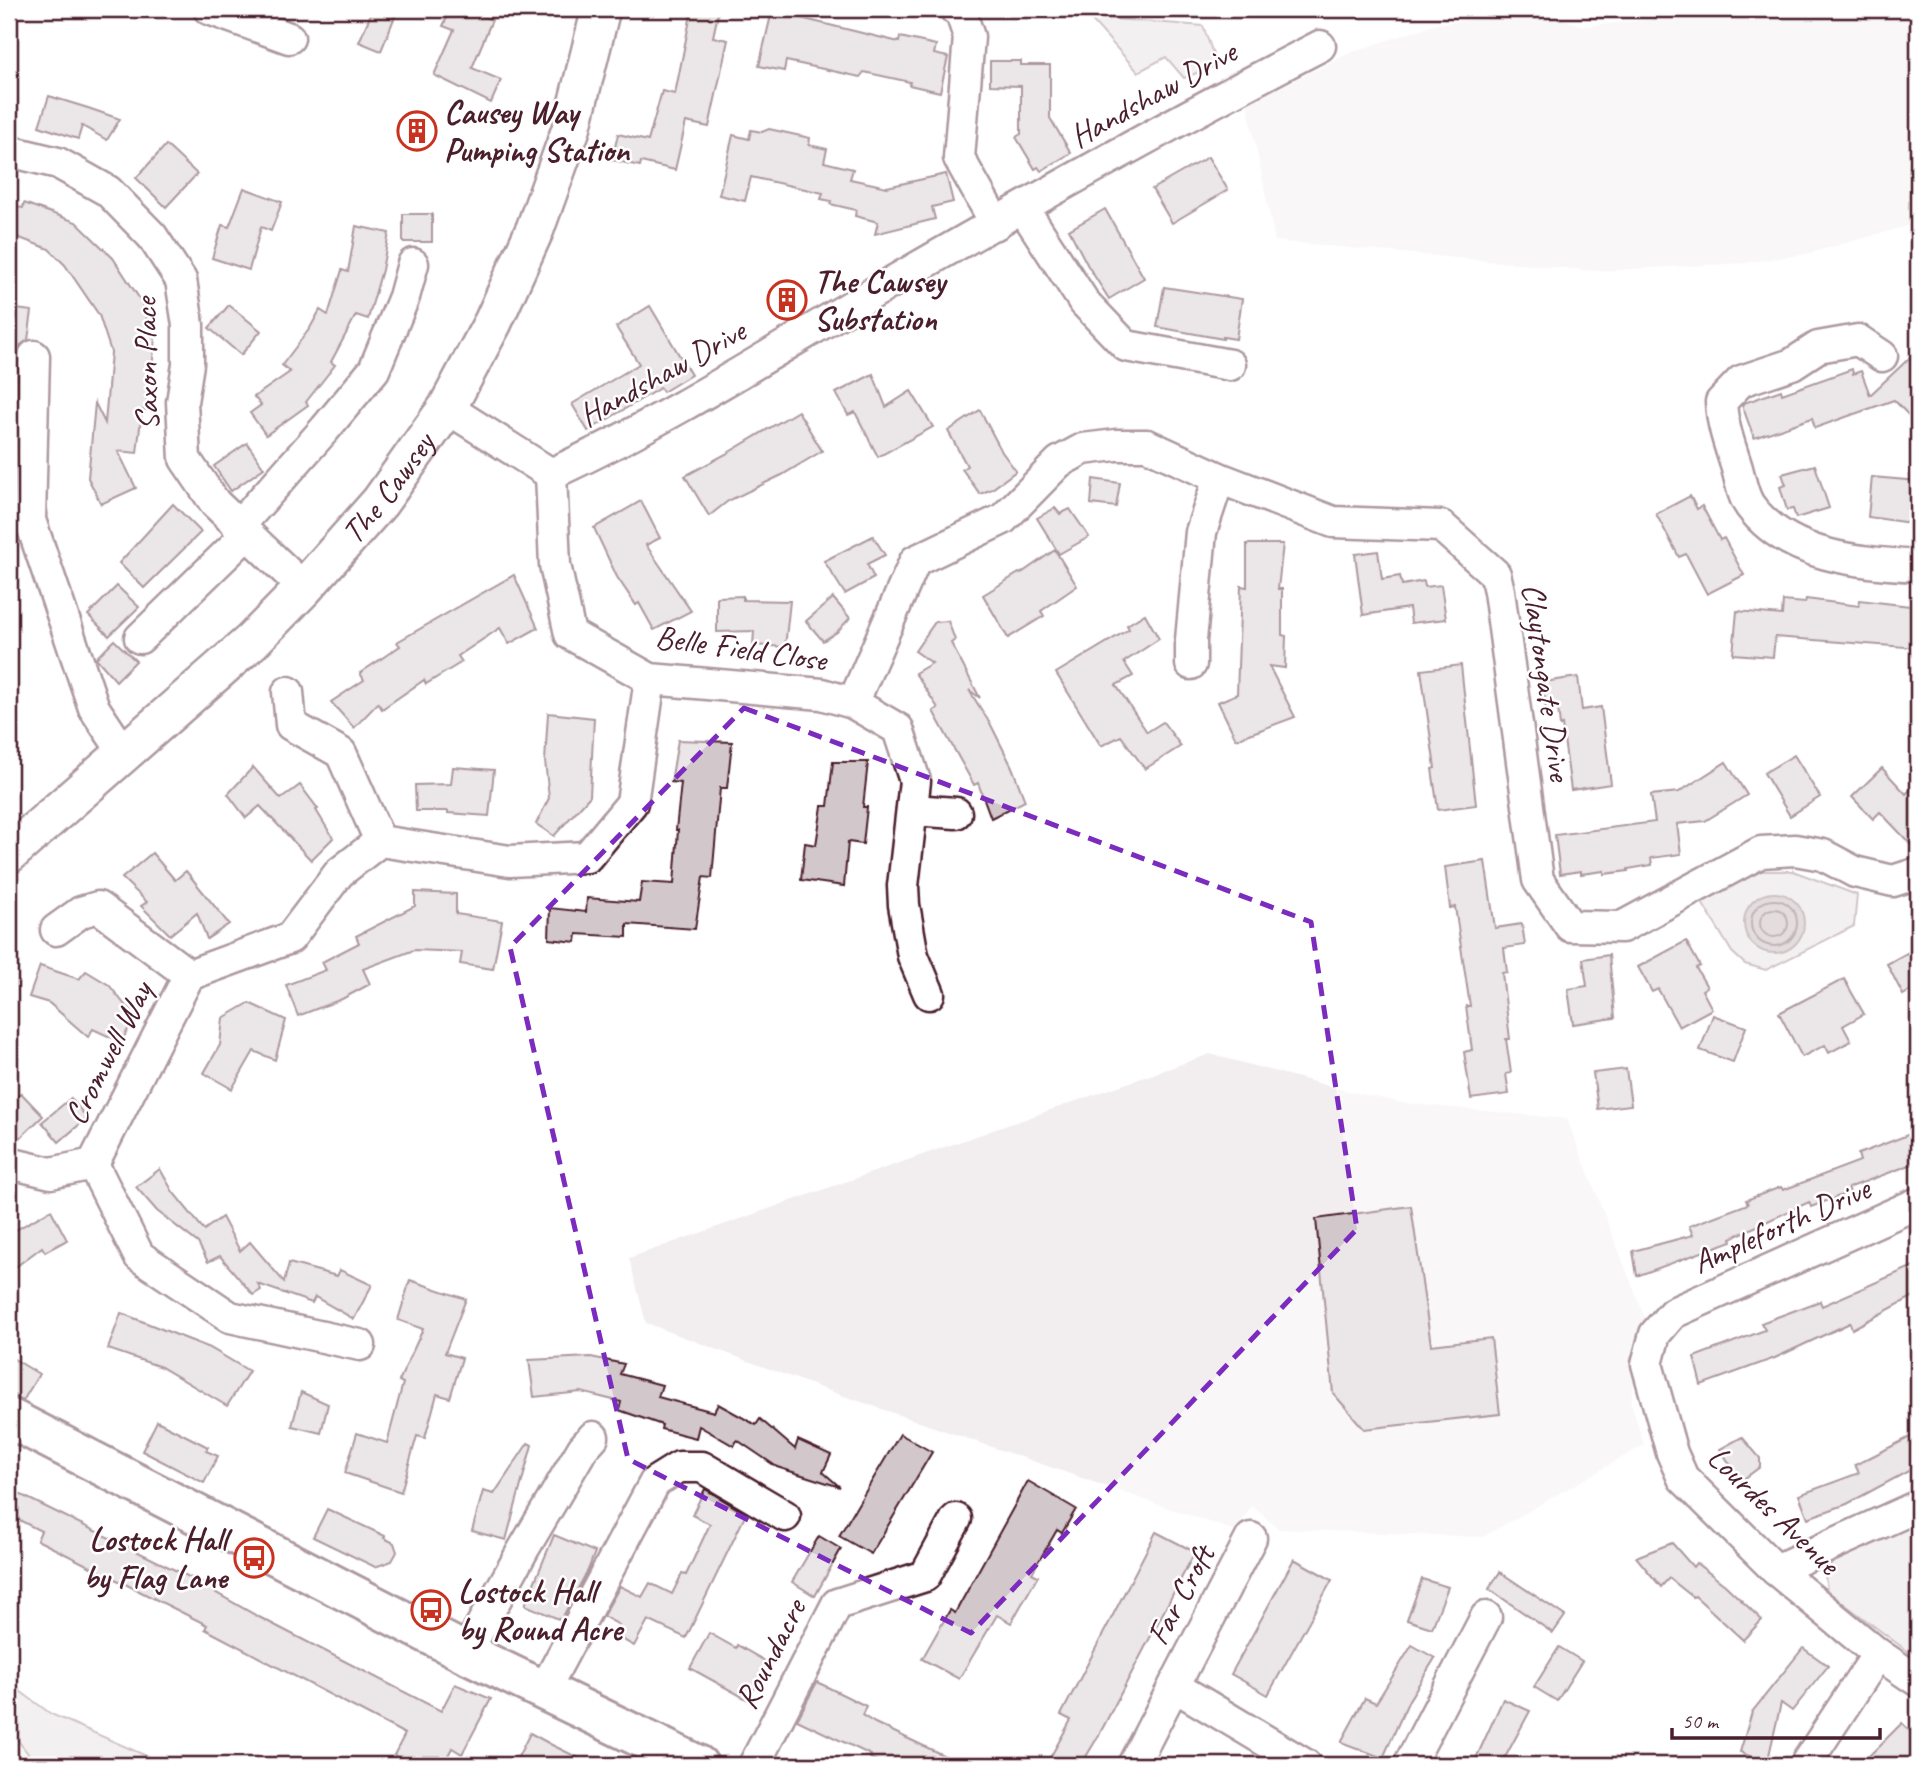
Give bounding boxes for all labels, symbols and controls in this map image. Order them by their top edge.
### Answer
street label: Handshaw Drive [1062,30,1246,157]
place label: Causey Way Pumping Station [444,91,630,171]
building icon: Causey Way Pumping Station [396,110,438,152]
place label: The Cawsey Substation [814,260,948,340]
building icon: The Cawsey Substation [766,279,808,321]
street label: Saxon Place [124,295,168,431]
street label: Handshaw Drive [571,309,755,436]
street label: The Cawsey [332,422,445,552]
street label: Claytongate Drive [1512,581,1582,785]
street label: Belle Field Close [653,615,831,681]
street label: Cromwell Way [54,972,163,1131]
street label: Ampleforth Drive [1686,1166,1878,1283]
street label: Lourdes Avenue [1699,1436,1851,1585]
place label: Lostock Hall by Flag Lane [83,1518,233,1598]
street label: Far Croft [1136,1535,1225,1652]
bus stop icon: Lostock Hall by Flag Lane [233,1537,275,1579]
place label: Lostock Hall by Round Acre [458,1570,625,1650]
bus stop icon: Lostock Hall by Round Acre [410,1589,452,1631]
street label: Roundacre [725,1590,816,1716]
scale bar [1672,1697,1880,1741]
text: 50 m [1682,1708,1720,1734]

